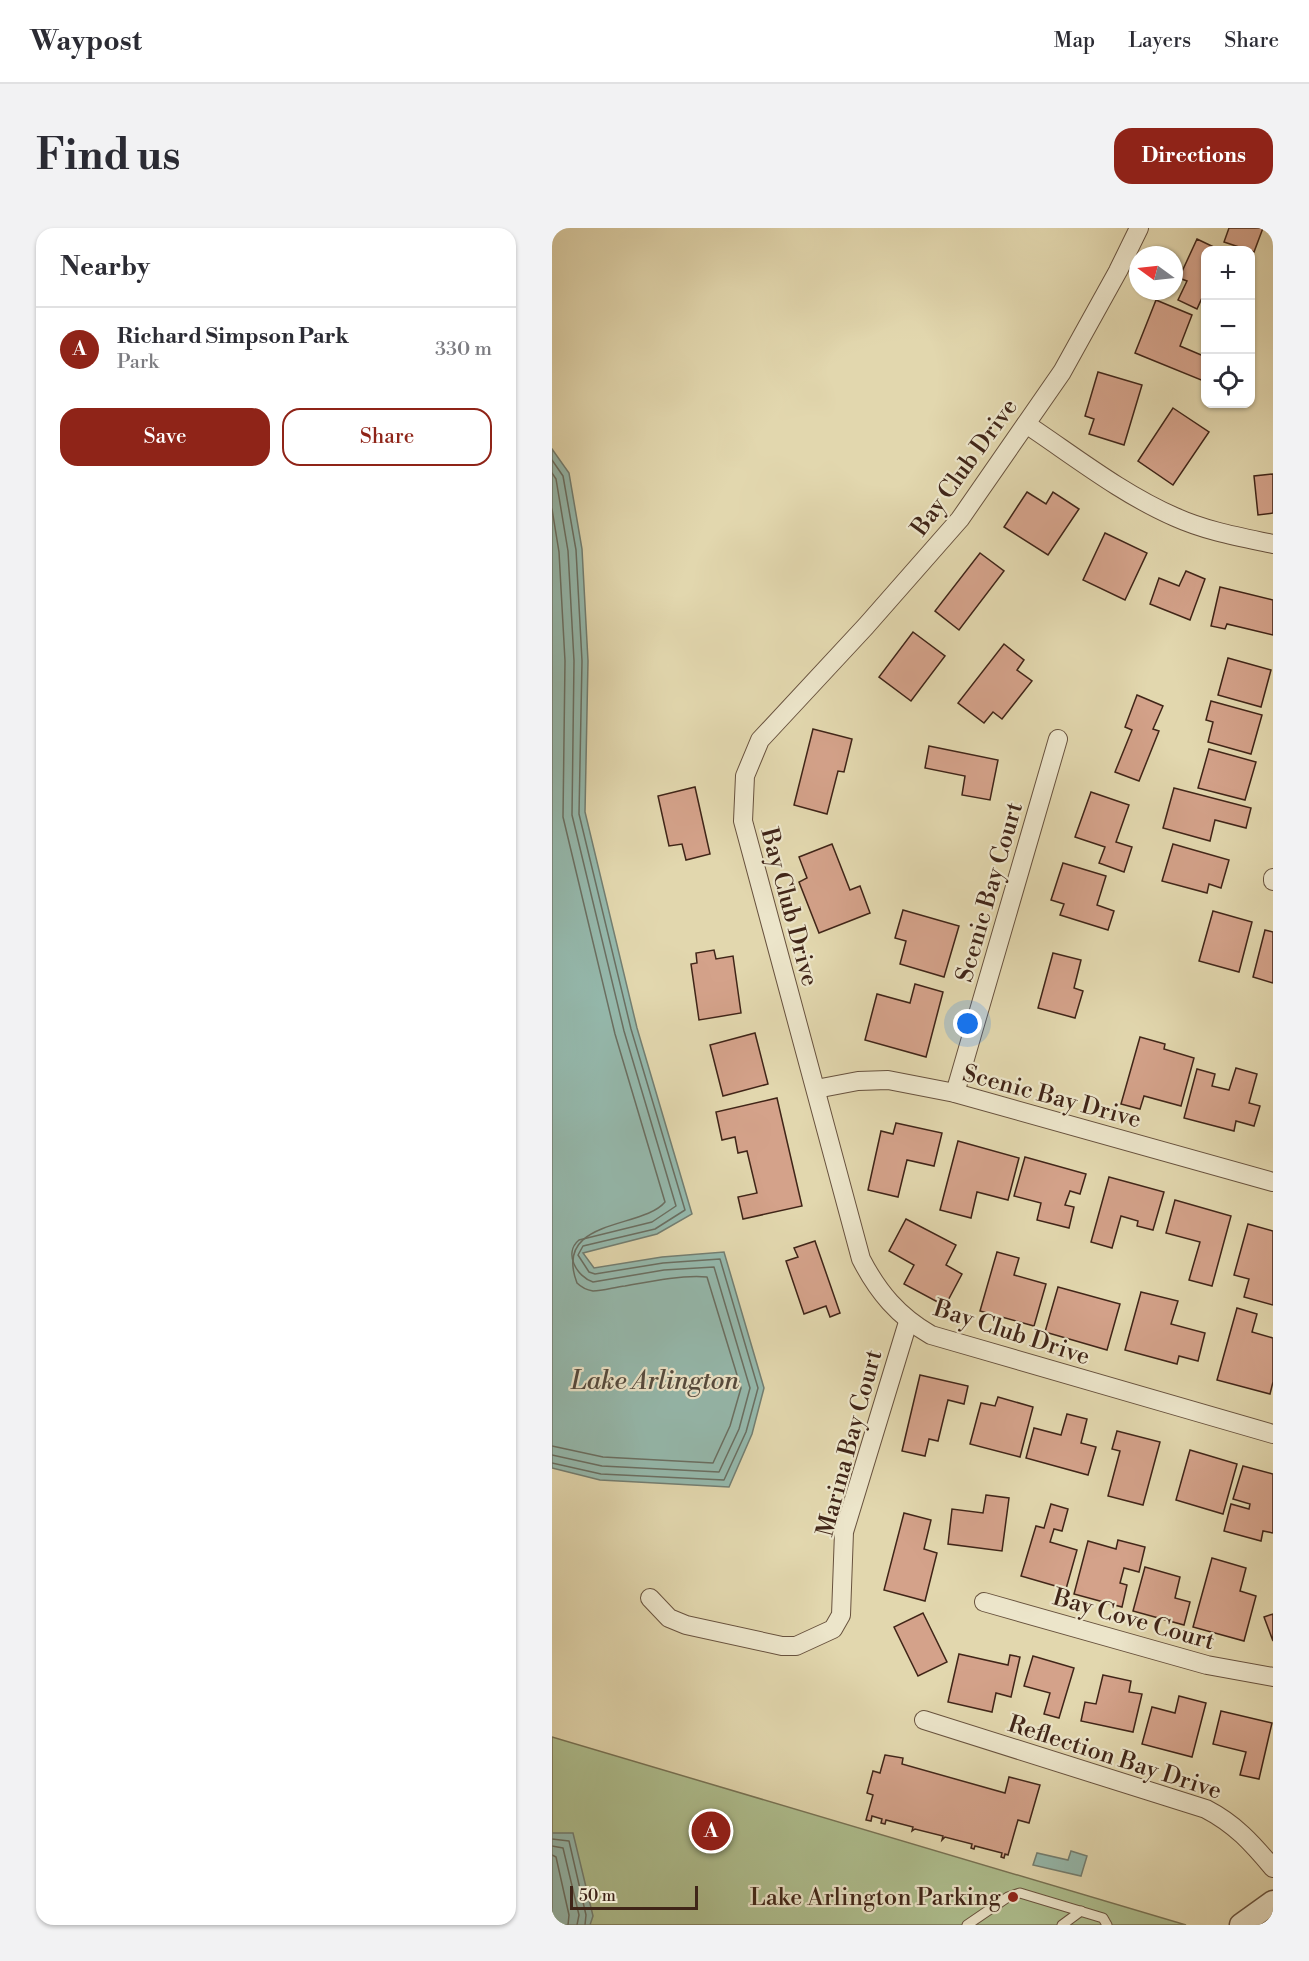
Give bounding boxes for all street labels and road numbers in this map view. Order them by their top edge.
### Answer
street label: Bay Club Drive [904,393,1025,543]
street label: Scenic Bay Court [950,798,1030,986]
street label: Bay Club Drive [753,824,825,990]
street label: Scenic Bay Drive [959,1059,1144,1135]
street label: Bay Club Drive [929,1293,1094,1372]
street label: Marina Bay Court [811,1346,889,1540]
street label: Bay Cove Court [1048,1582,1218,1657]
street label: Reflection Bay Drive [1004,1709,1225,1807]

